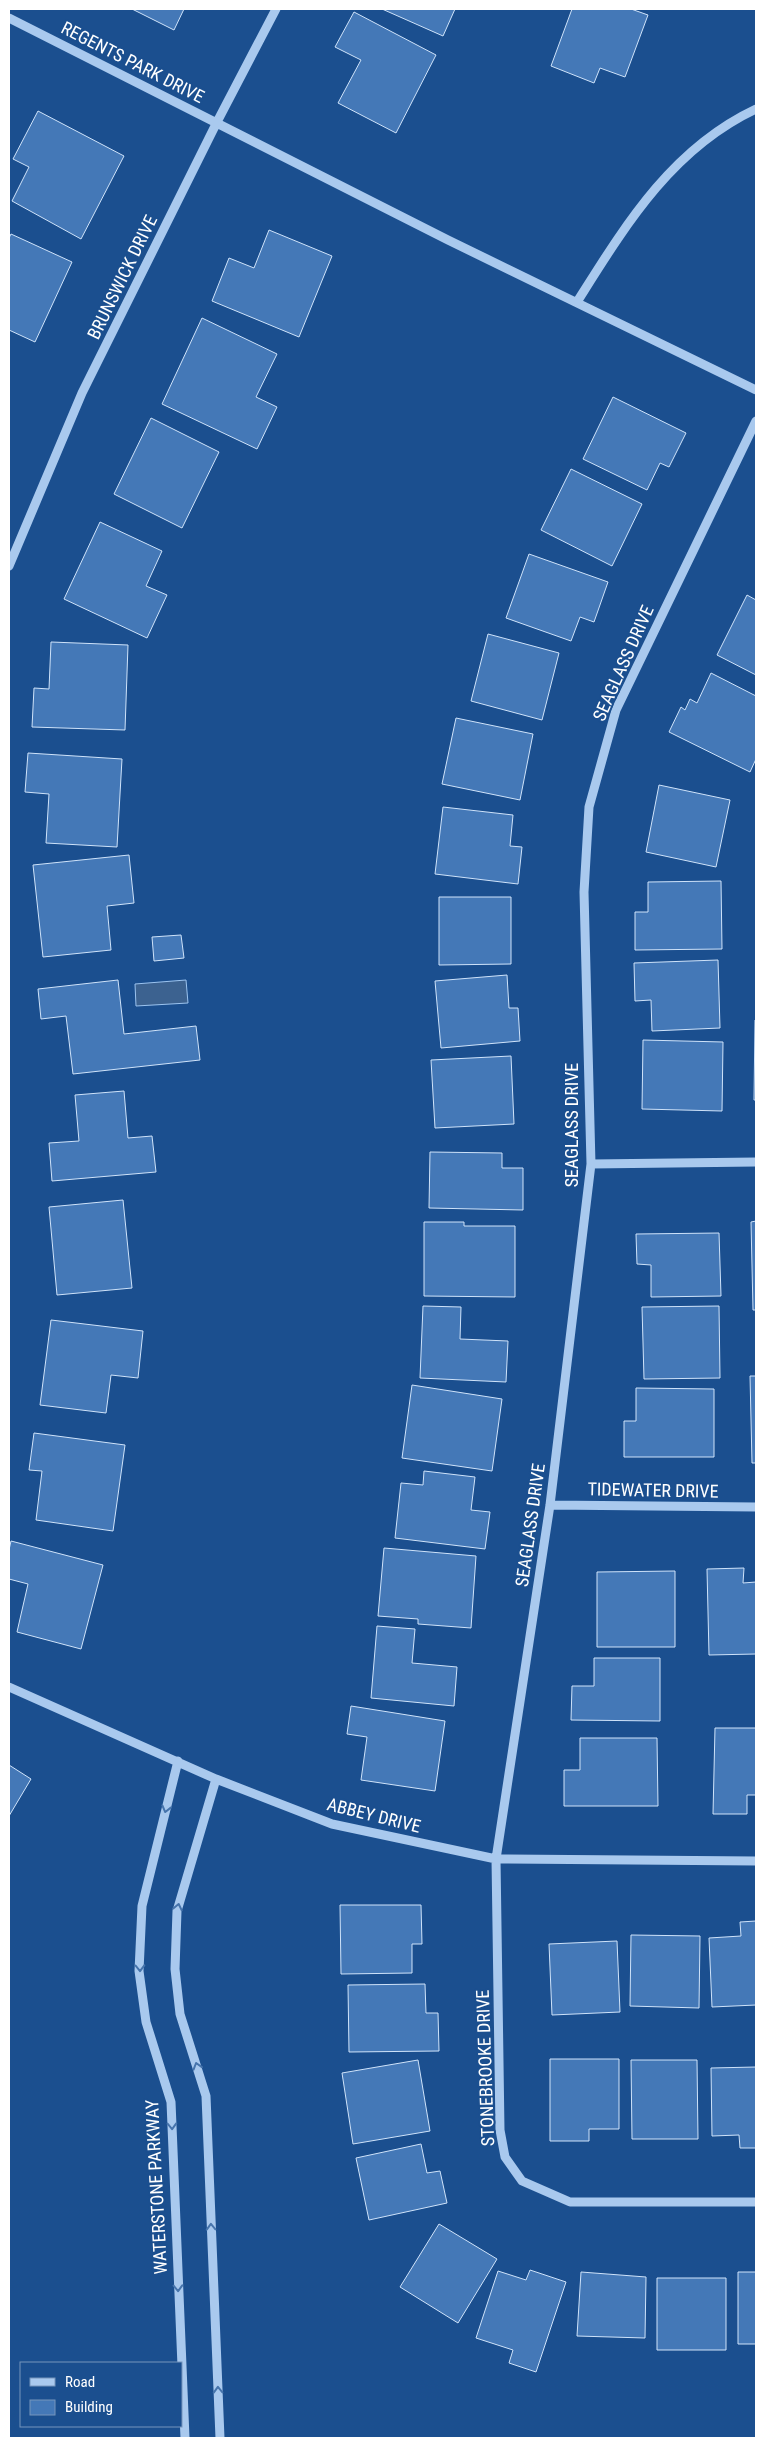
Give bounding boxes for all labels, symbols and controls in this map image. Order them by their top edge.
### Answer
street label: REGENTS PARK DRIVE [58,17,208,107]
street label: BRUNSWICK DRIVE [83,211,161,343]
street label: SEAGLASS DRIVE [588,602,658,724]
street label: SEAGLASS DRIVE [561,1063,582,1187]
street label: SEAGLASS DRIVE [511,1462,549,1588]
street label: TIDEWATER DRIVE [587,1478,719,1502]
street label: ABBEY DRIVE [325,1793,423,1837]
one-way arrow [162,1804,172,1812]
one-way arrow [172,1902,183,1911]
one-way arrow [135,1964,145,1972]
street label: STONEBROOKE DRIVE [472,1989,498,2147]
one-way arrow [192,2063,202,2071]
street label: WATERSTONE PARKWAY [141,2099,171,2275]
one-way arrow [166,2122,177,2130]
one-way arrow [206,2223,217,2231]
one-way arrow [173,2285,184,2293]
legend [20,2362,182,2427]
text: Road [65,2373,95,2391]
one-way arrow [213,2385,224,2393]
text: Building [65,2398,113,2416]

